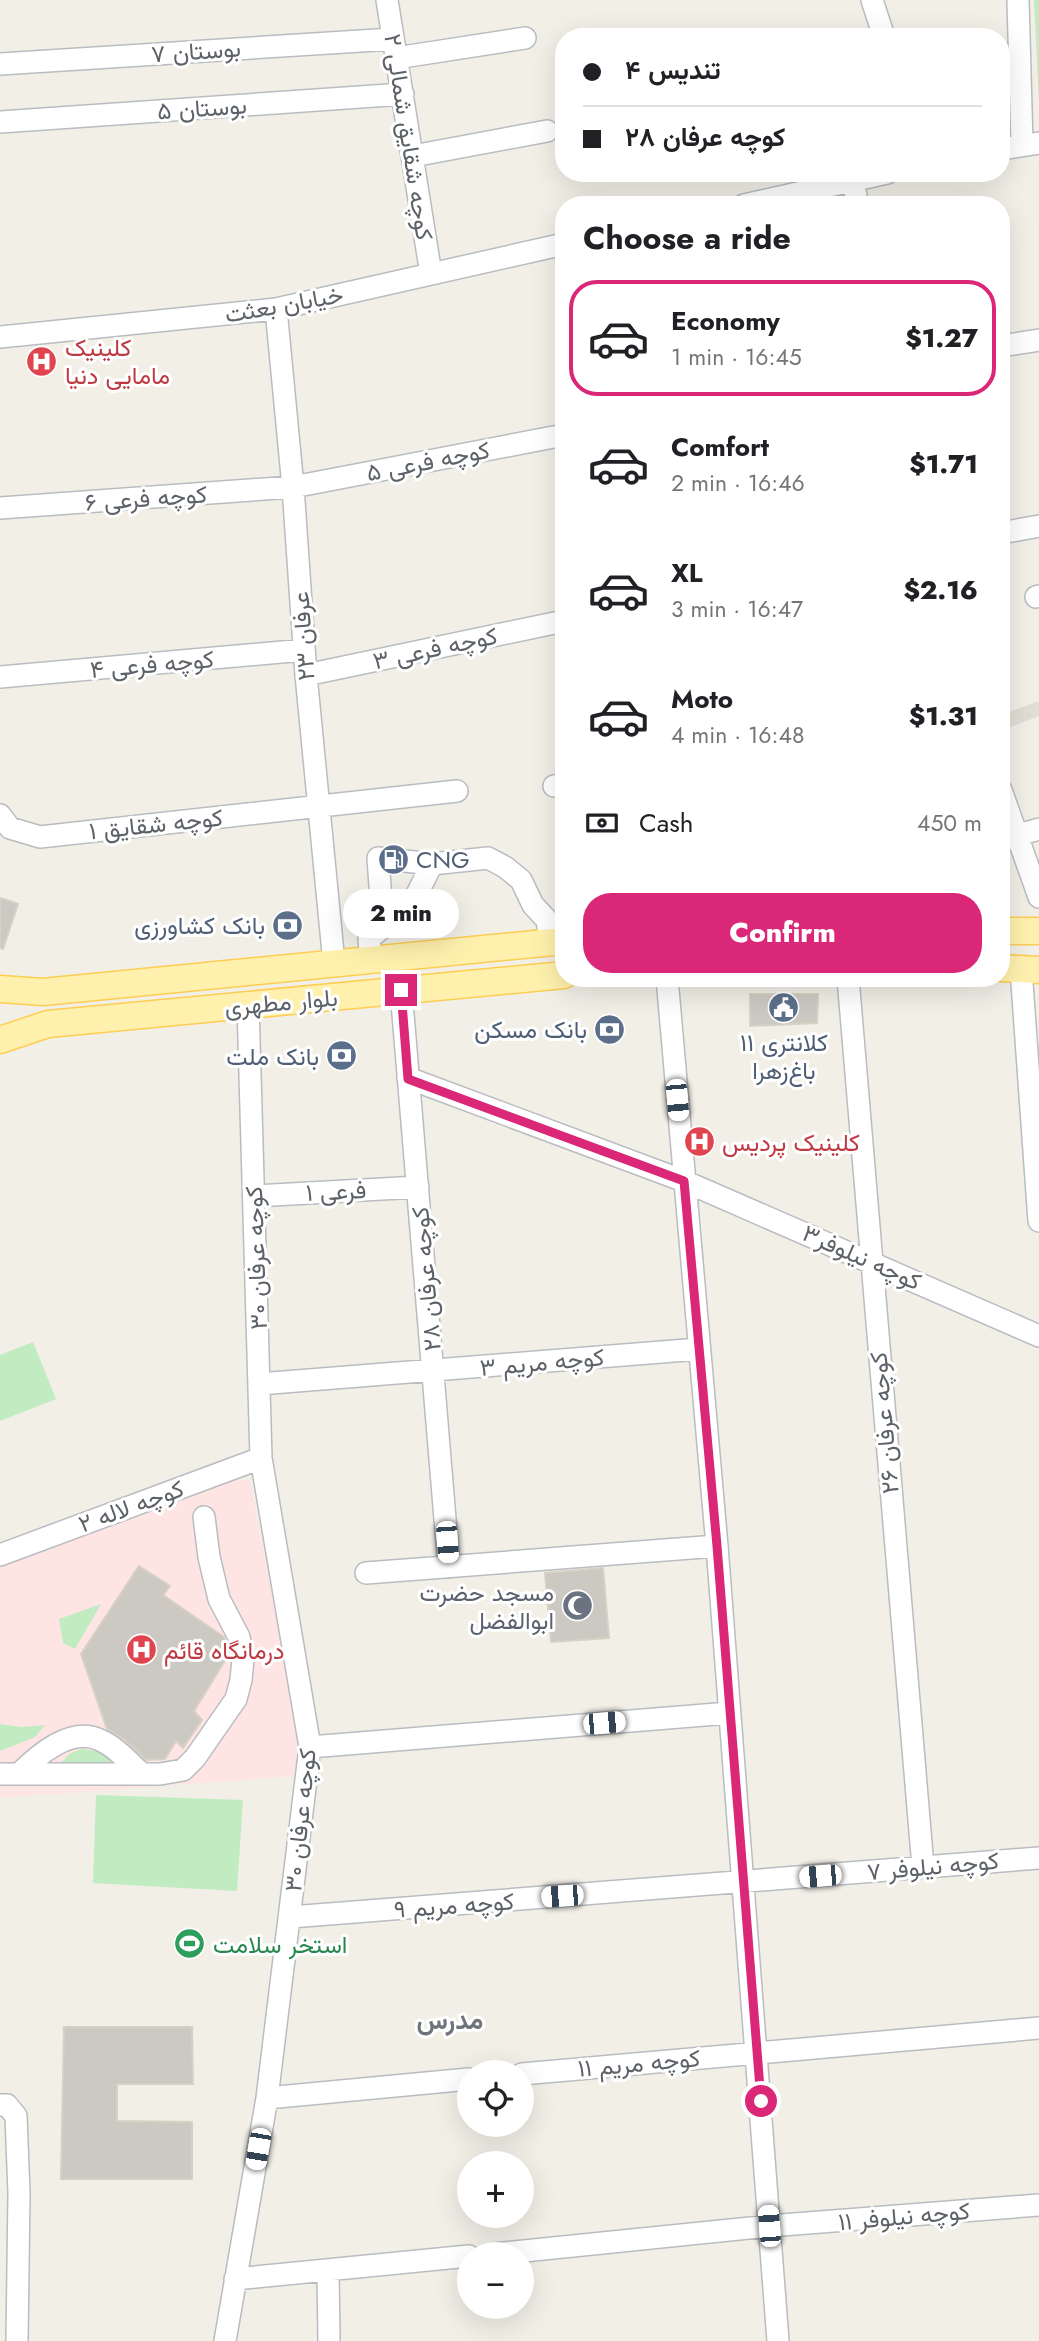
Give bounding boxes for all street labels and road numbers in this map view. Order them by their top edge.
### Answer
street label: بوستان ۷ [150,30,242,72]
street label: کوچه شقایق شمالی ۲ [375,31,443,243]
street label: بوستان ۵ [156,87,248,129]
street label: خیابان بعثت [222,276,346,332]
street label: کوچه فرعی ۵ [363,432,493,490]
street label: کوچه فرعی ۶ [84,476,208,520]
street label: عرفان ۲۳ [282,590,324,682]
street label: کوچه فرعی ۳ [369,618,501,678]
street label: کوچه فرعی ۴ [88,641,216,687]
street label: کوچه شقایق ۱ [87,800,225,848]
street label: بلوار مطهری [223,980,339,1024]
street label: فرعی ۱ [305,1172,367,1210]
street label: کوچه عرفان ۳۰ [236,1186,276,1330]
street label: کوچه عرفان ۲۸ [402,1205,450,1353]
street label: کوچه نیلوفر۳ [797,1215,927,1299]
street label: کوچه مریم ۳ [478,1339,606,1385]
street label: کوچه عرفان ۲۶ [860,1351,908,1495]
street label: کوچه لاله ۲ [73,1471,189,1541]
street label: کوچه عرفان ۳۰ [275,1747,325,1893]
street label: کوچه نیلوفر ۷ [865,1843,1001,1889]
street label: کوچه مریم ۹ [393,1883,515,1927]
street label: کوچه مریم ۱۱ [576,2040,702,2086]
street label: کوچه نیلوفر ۱۱ [837,2193,971,2239]

